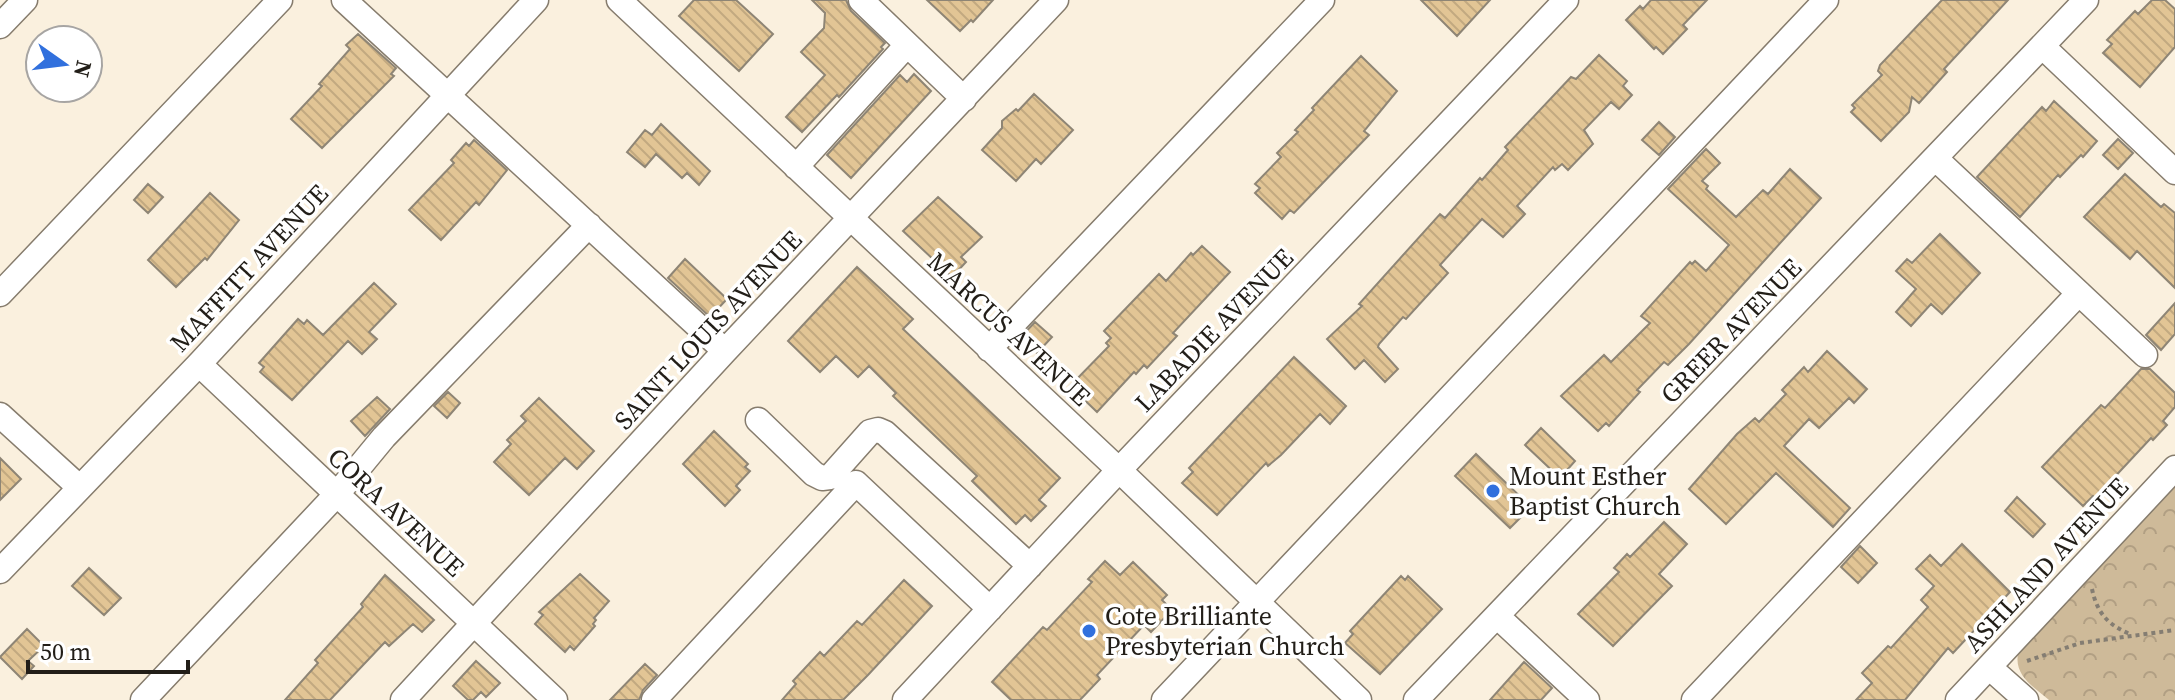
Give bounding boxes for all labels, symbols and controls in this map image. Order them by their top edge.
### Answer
north arrow [24,24,104,104]
text: N [67,57,100,80]
street label: MAFFITT AVENUE [162,176,336,360]
street label: SAINT LOUIS AVENUE [606,223,810,437]
street label: LABADIE AVENUE [1127,240,1301,420]
street label: MARCUS AVENUE [920,244,1098,414]
street label: GREER AVENUE [1652,251,1810,411]
street label: CORA AVENUE [320,439,472,585]
place label: Mount Esther Baptist Church [1509,458,1681,524]
street label: ASHLAND AVENUE [1955,470,2137,660]
marker: Mount Esther Baptist Church [1484,482,1502,500]
place label: Cote Brilliante Presbyterian Church [1105,598,1345,664]
marker: Cote Brilliante Presbyterian Church [1080,622,1098,640]
scale bar [28,624,188,674]
text: 50 m [40,635,91,668]

